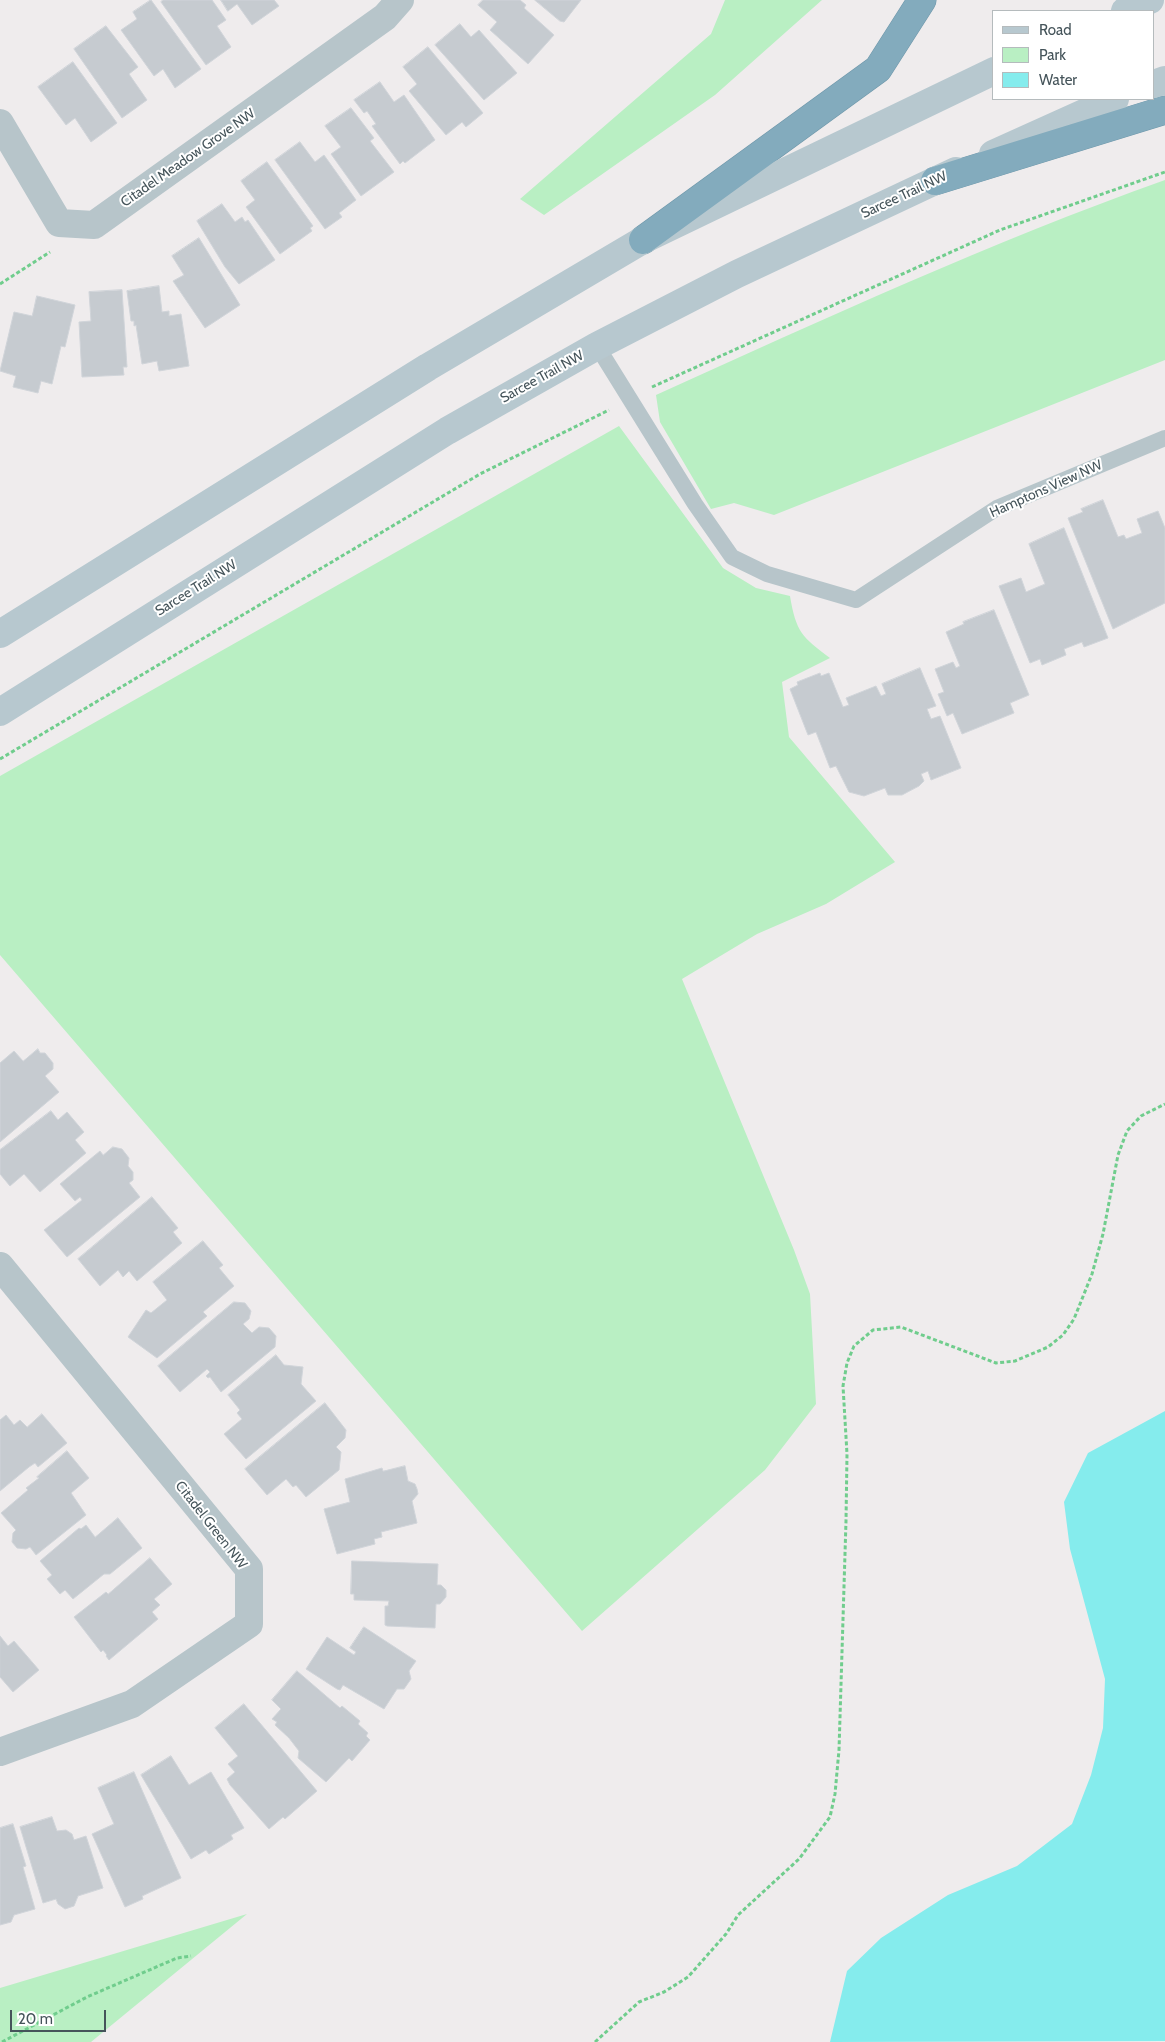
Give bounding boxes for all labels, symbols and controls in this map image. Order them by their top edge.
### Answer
legend [992,10,1155,100]
text: Road [1039,21,1072,39]
text: Park [1039,46,1066,64]
text: Water [1039,71,1077,89]
street label: Citadel Meadow Grove NW [118,105,258,211]
street label: Sarcee Trail NW [858,168,950,222]
street label: Sarcee Trail NW [497,347,587,407]
street label: Hamptons View NW [987,457,1105,521]
street label: Sarcee Trail NW [152,556,240,620]
street label: Citadel Green NW [171,1478,251,1572]
scale bar [12,2000,109,2032]
text: 20 m [18,2010,53,2028]

